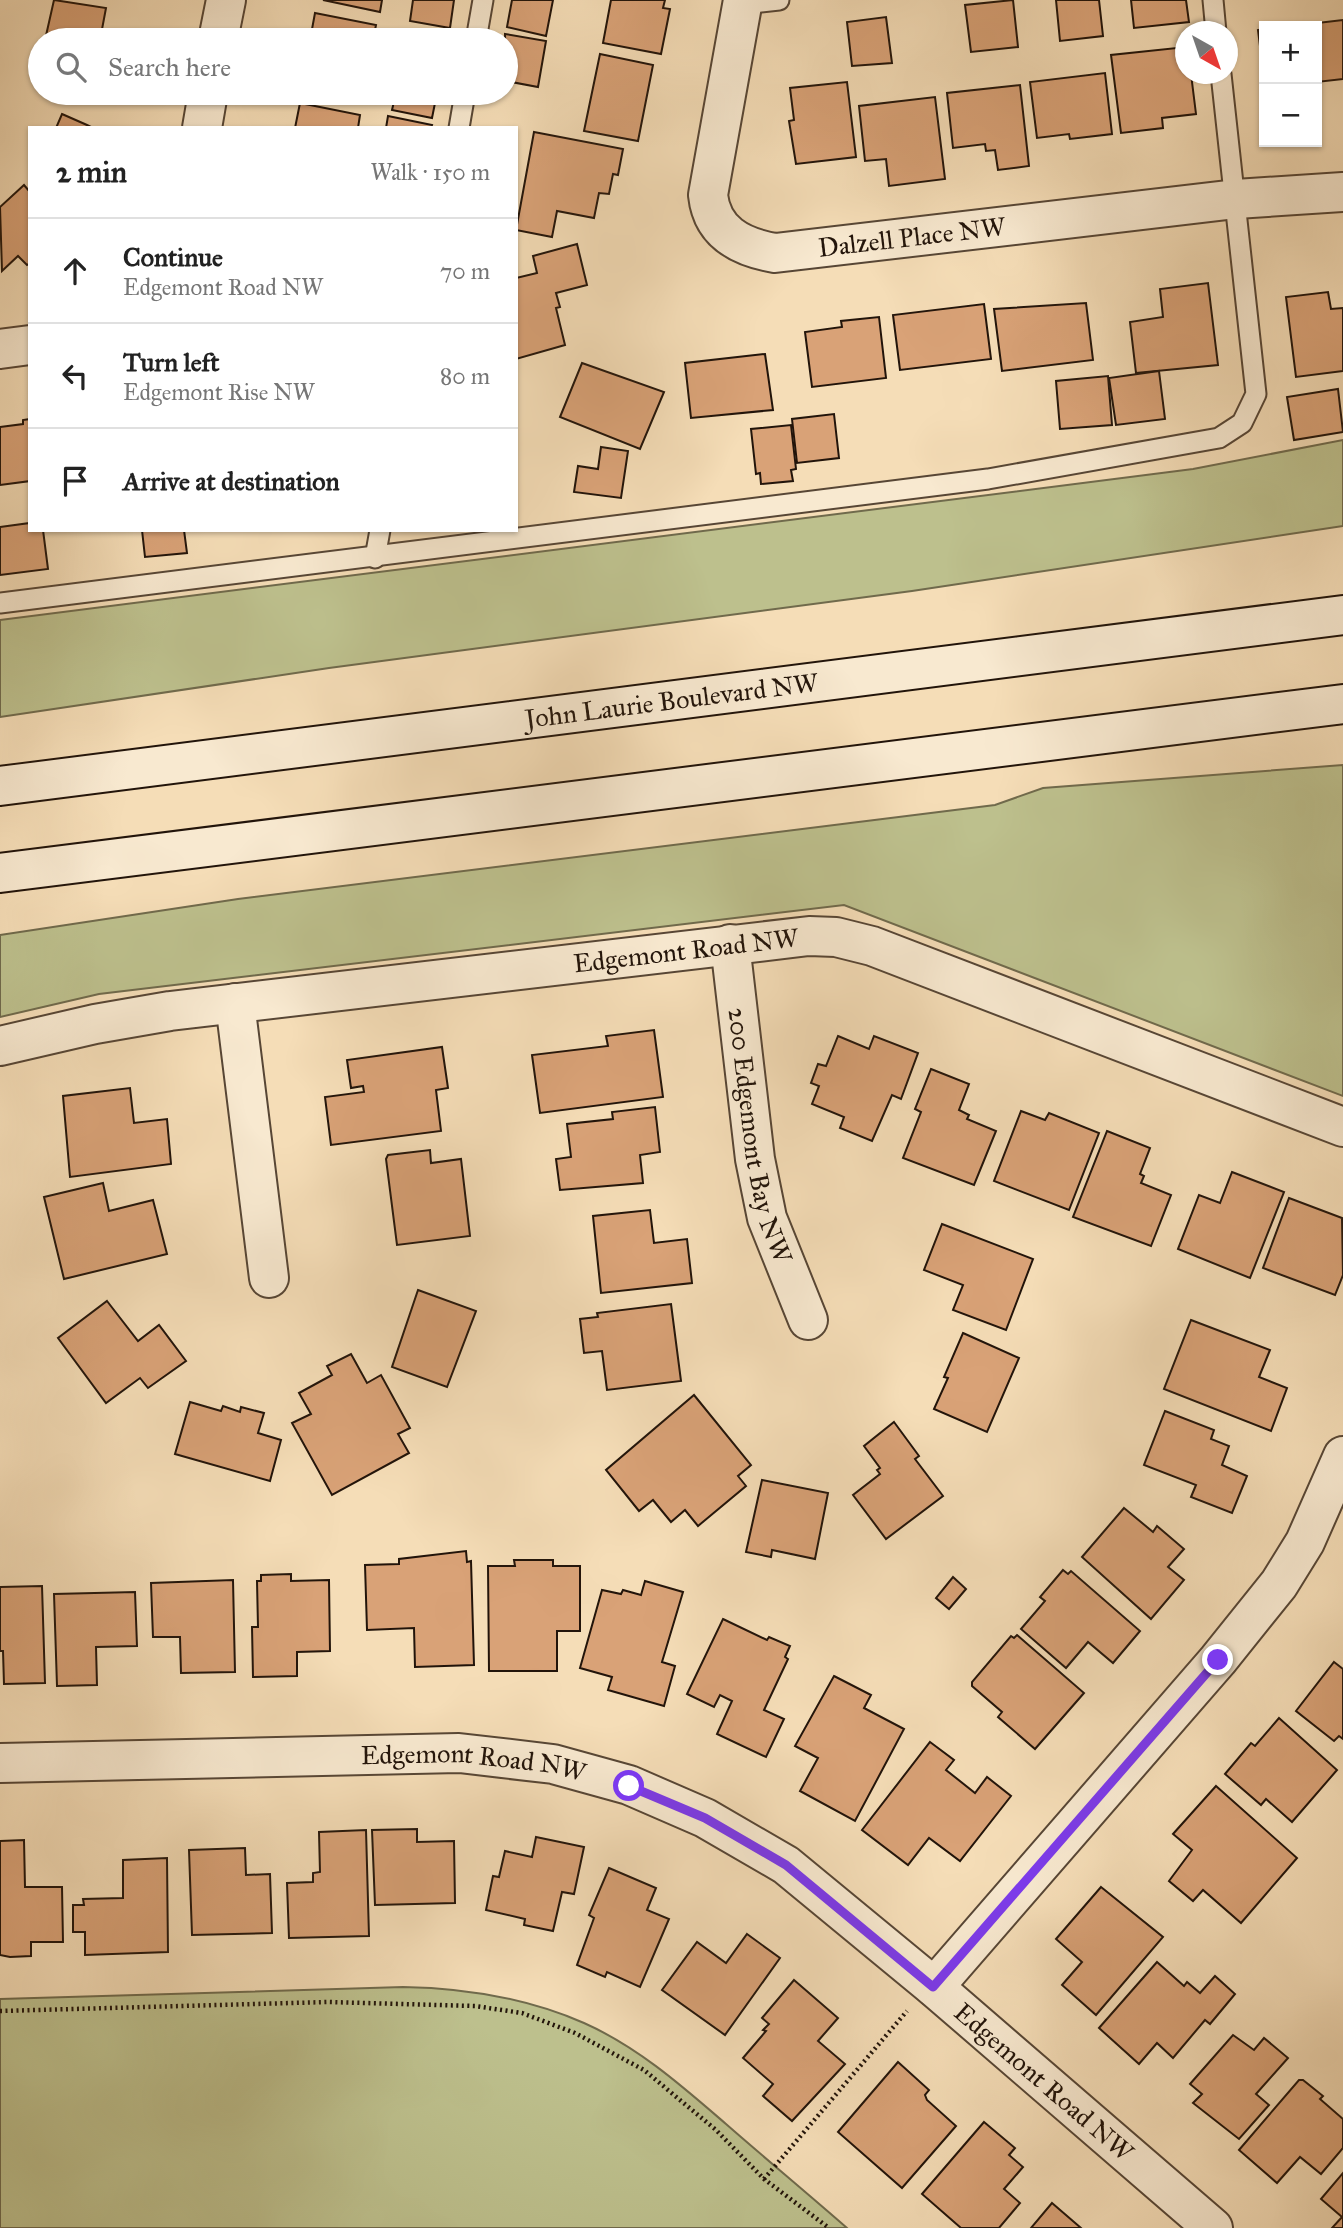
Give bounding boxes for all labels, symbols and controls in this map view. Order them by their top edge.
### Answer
north arrow [1175,21,1238,84]
map controls [1259,21,1322,147]
button: + [1259,21,1322,84]
search box [28,28,518,105]
icon: search [52,48,90,86]
text: Search here [108,51,231,83]
button: − [1259,84,1322,147]
text: 2 min [56,154,127,190]
text: Walk · 150 m [370,158,490,186]
street label: Dalzell Place NW [816,210,1008,264]
text: Continue [123,241,223,273]
icon: ahead [56,252,94,290]
text: 70 m [440,257,490,285]
text: Edgemont Road NW [123,273,323,301]
text: Turn left [123,346,219,378]
icon: left [56,357,94,395]
text: 80 m [440,362,490,390]
text: Edgemont Rise NW [123,378,315,406]
icon: arrive [56,462,94,500]
text: Arrive at destination [123,465,340,497]
street label: John Laurie Boulevard NW [520,666,821,735]
street label: Edgemont Road NW [572,921,801,980]
street label: 200 Edgemont Bay NW [722,1006,800,1269]
route end [1202,1644,1233,1675]
street label: Edgemont Road NW [360,1737,591,1789]
route start [613,1770,644,1801]
street label: Edgemont Road NW [948,1996,1141,2169]

